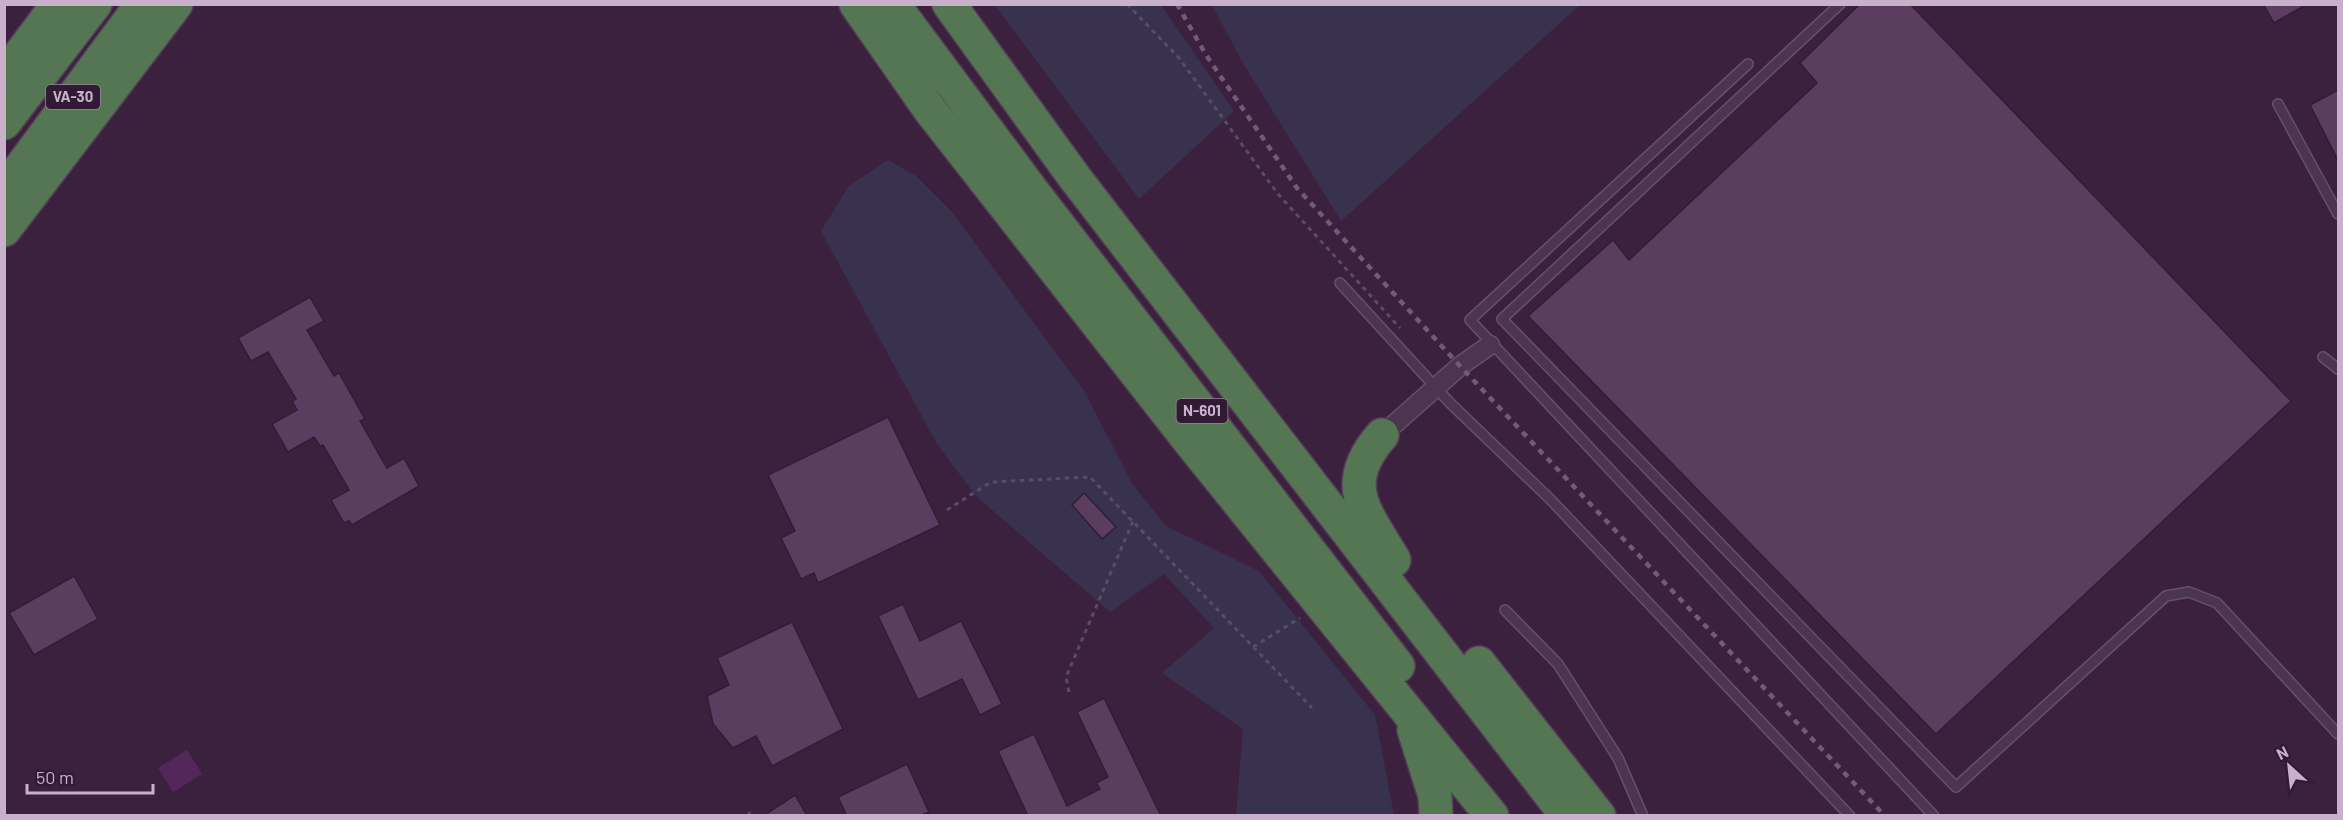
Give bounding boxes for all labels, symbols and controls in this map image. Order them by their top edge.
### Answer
road number: VA-30 [46,85,100,109]
road number: N-601 [1176,399,1228,423]
north arrow [2259,736,2319,796]
text: N [2273,741,2291,763]
scale bar [27,757,153,795]
text: 50 m [36,766,74,788]

